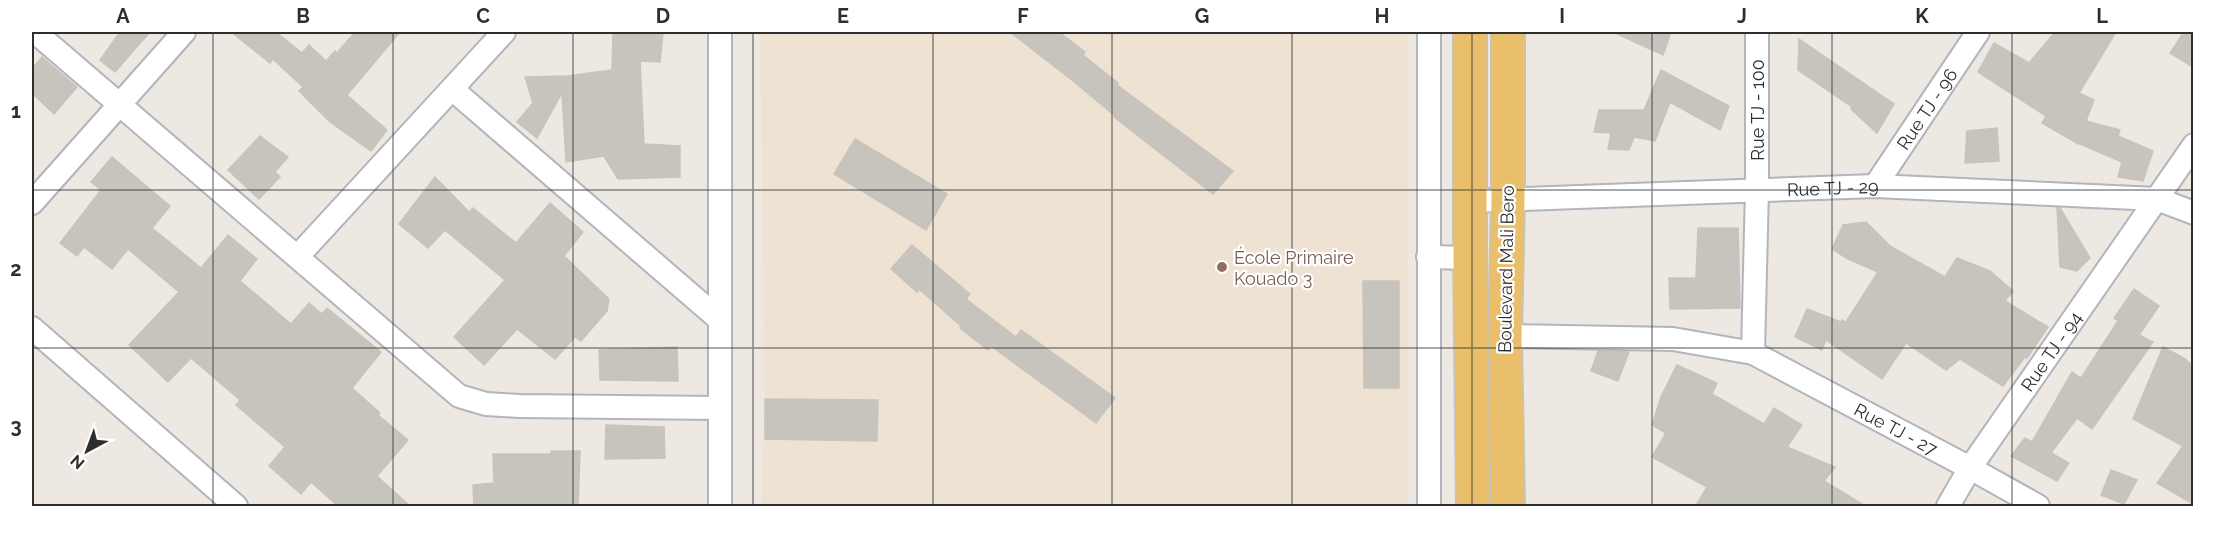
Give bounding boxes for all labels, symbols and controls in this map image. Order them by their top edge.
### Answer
text: A [116,4,130,28]
text: B [296,4,310,28]
text: C [476,4,490,28]
text: D [656,4,670,28]
text: E [837,4,849,28]
text: F [1017,4,1029,28]
text: G [1195,4,1209,28]
text: H [1375,4,1389,28]
text: I [1559,4,1565,28]
text: J [1737,4,1747,28]
text: K [1915,4,1929,28]
text: L [2096,4,2108,28]
street label: Rue TJ - 100 [1747,59,1768,161]
street label: Rue TJ - 96 [1892,64,1961,153]
text: 1 [11,99,21,123]
street label: Rue TJ - 29 [1787,175,1879,200]
street label: Boulevard Mali Bero [1494,185,1518,353]
place label: École Primaire Kouado 3 [1234,246,1354,289]
text: 2 [10,257,22,281]
marker: École Primaire Kouado 3 [1215,260,1229,274]
street label: Rue TJ - 94 [2016,307,2086,395]
street label: Rue TJ - 27 [1851,398,1941,459]
text: 3 [10,414,22,438]
north arrow [57,421,117,481]
text: N [67,451,88,473]

